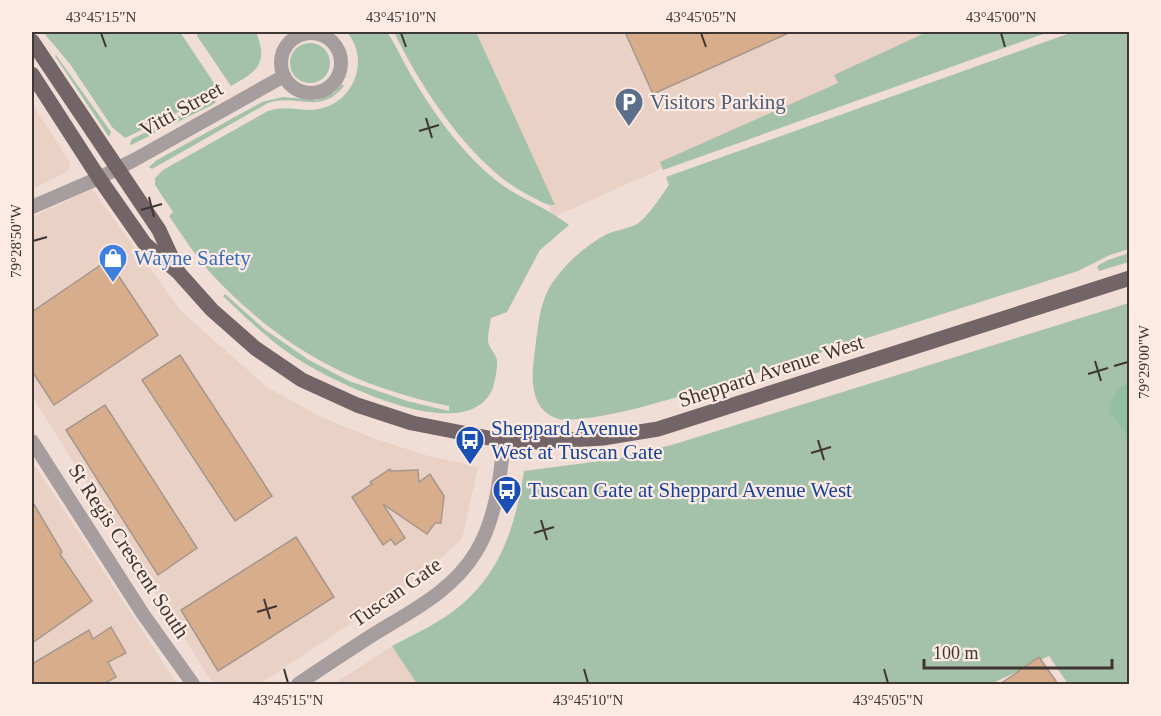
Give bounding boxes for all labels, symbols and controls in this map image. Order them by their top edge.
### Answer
text: 43°45'15"N [66,9,136,25]
text: 43°45'10"N [366,9,436,25]
text: 43°45'05"N [666,9,736,25]
text: 43°45'00"N [966,9,1036,25]
street label: Vitti Street [135,76,227,142]
parking icon: Visitors Parking [613,86,645,128]
place label: Visitors Parking [650,90,786,114]
text: 79°28'50"W [8,203,24,278]
shop icon: Wayne Safety [97,242,129,284]
place label: Wayne Safety [134,246,251,270]
text: 79°29'00"W [1136,324,1152,399]
street label: Sheppard Avenue West [675,330,867,412]
place label: Sheppard Avenue West at Tuscan Gate [491,416,663,464]
bus stop icon: Sheppard Avenue West at Tuscan Gate [454,424,486,466]
street label: St Regis Crescent South [63,459,195,643]
bus stop icon: Tuscan Gate at Sheppard Avenue West [491,474,523,516]
place label: Tuscan Gate at Sheppard Avenue West [528,478,852,502]
street label: Tuscan Gate [346,552,446,632]
scale bar [924,632,1112,670]
text: 100 m [933,643,979,663]
text: 43°45'15"N [253,692,323,708]
text: 43°45'10"N [553,692,623,708]
text: 43°45'05"N [853,692,923,708]

